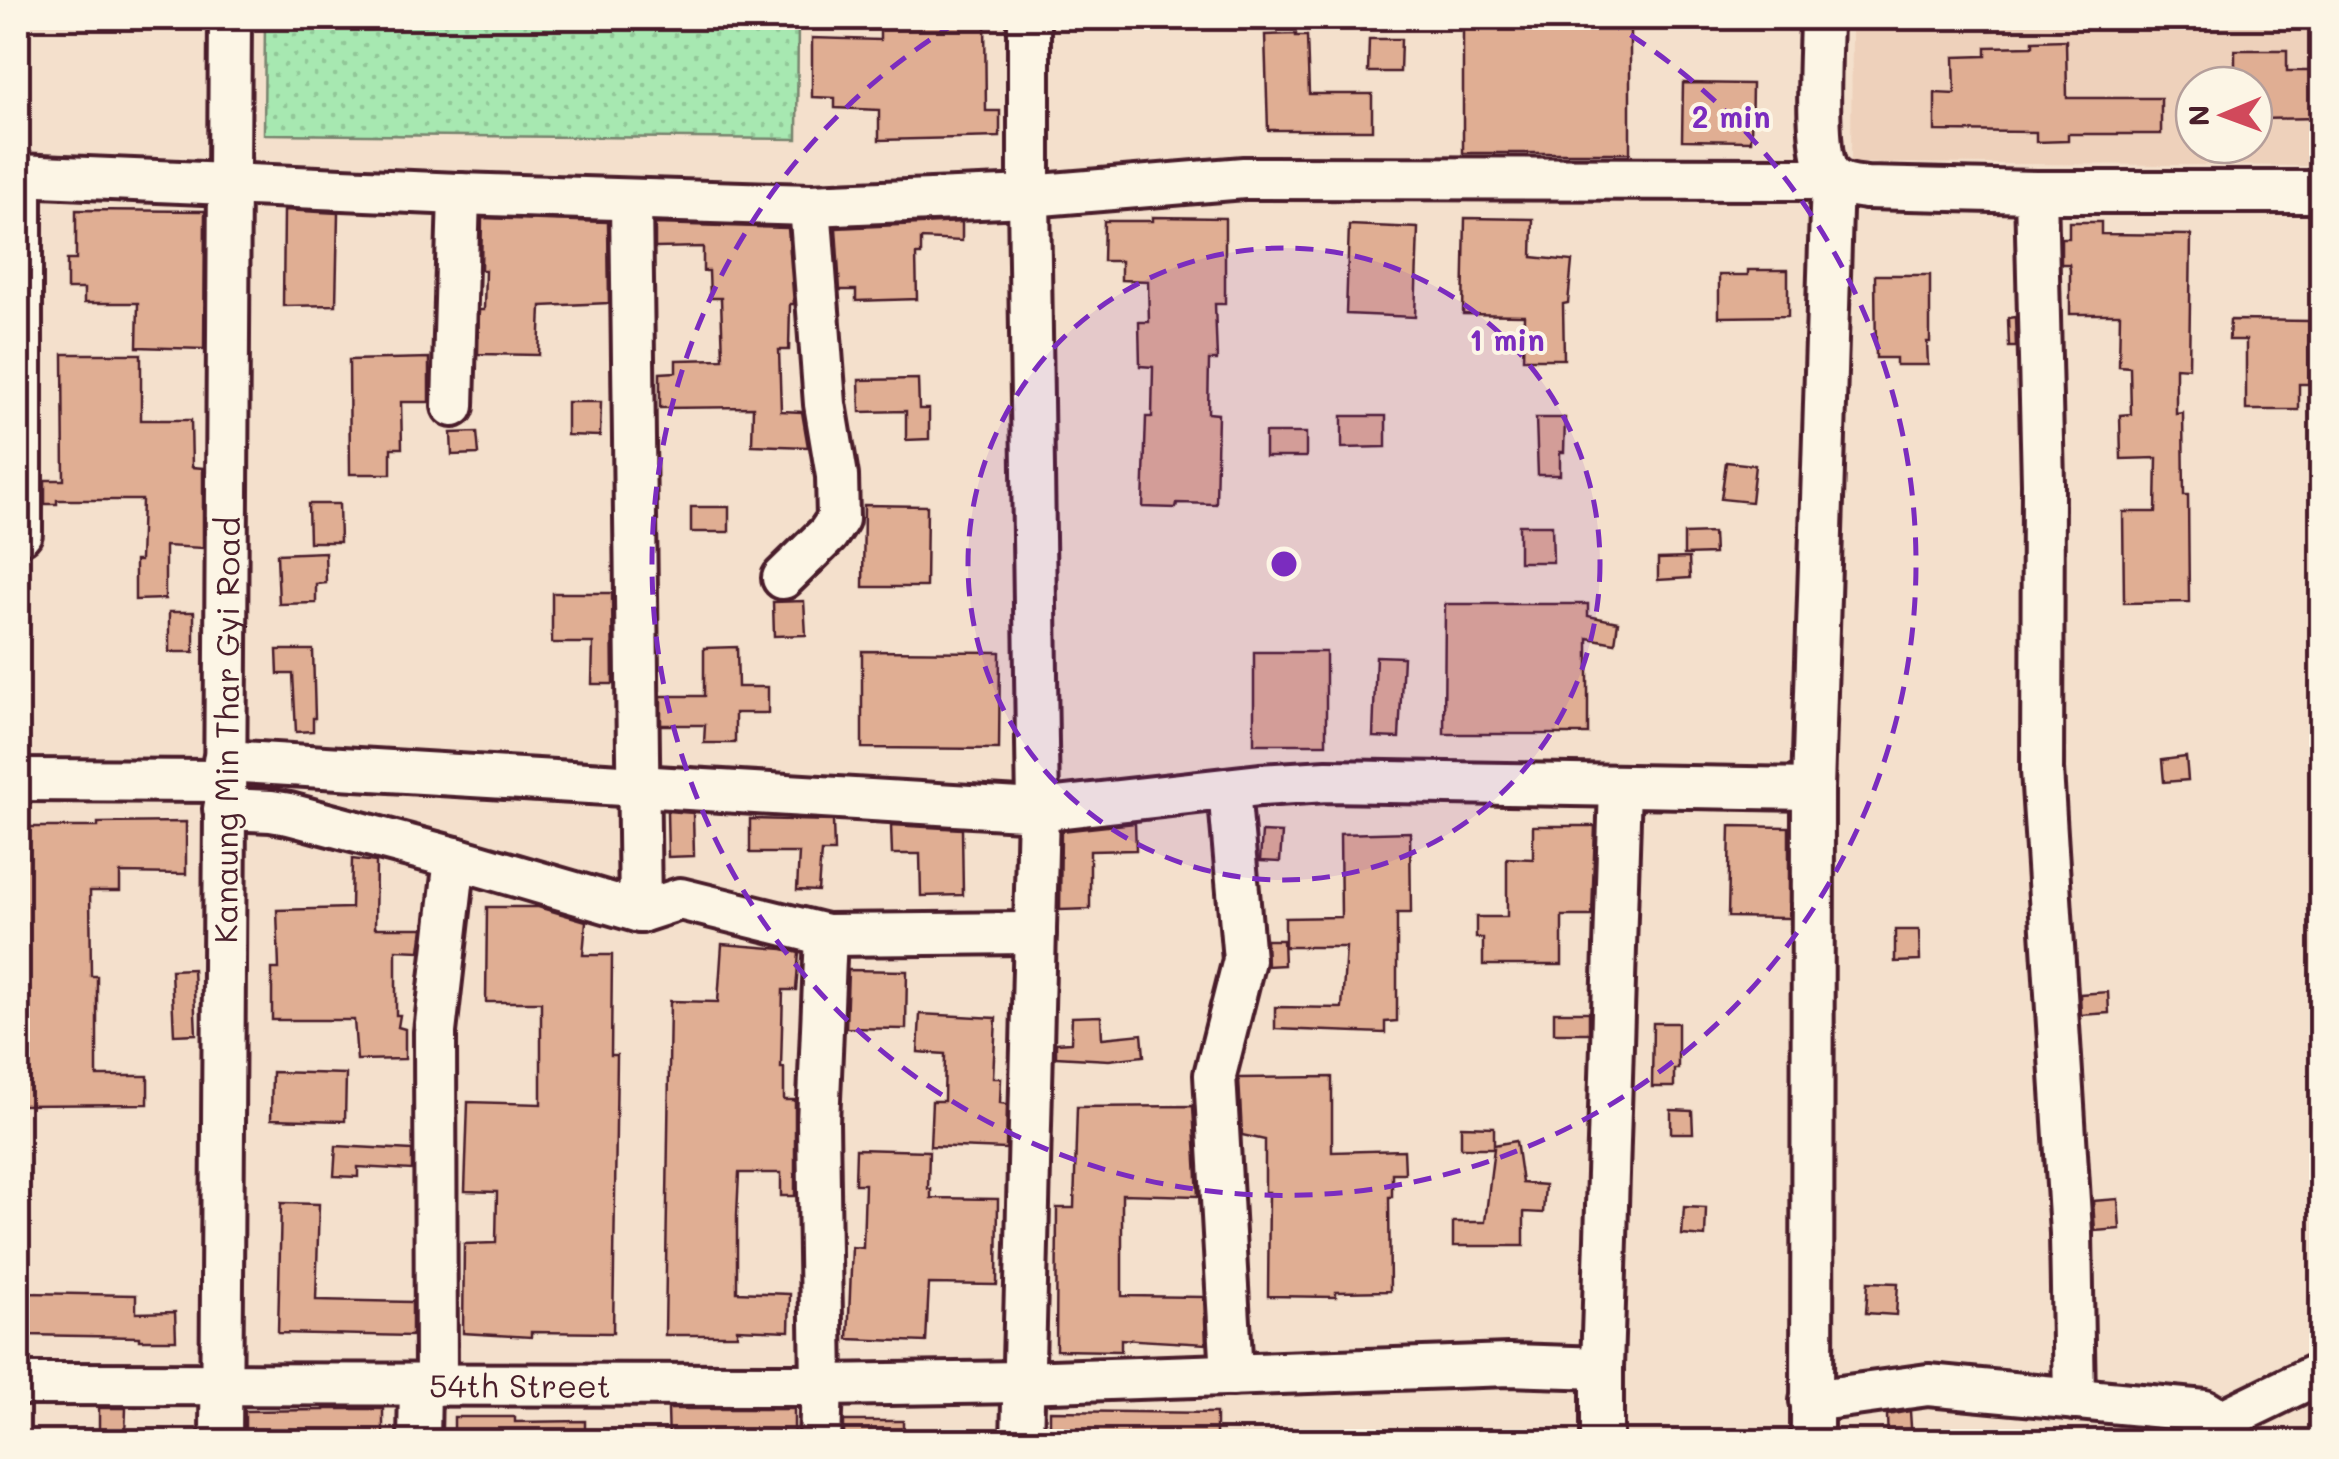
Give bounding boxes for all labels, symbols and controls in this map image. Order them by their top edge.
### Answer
north arrow [2174,65,2274,165]
text: 2 min [1692,96,1770,136]
text: N [2180,105,2216,126]
text: 1 min [1469,319,1545,359]
street label: Kanaung Min Thar Gyi Road [203,516,248,944]
centre of rings [1266,546,1302,582]
street label: 54th Street [429,1364,611,1406]

